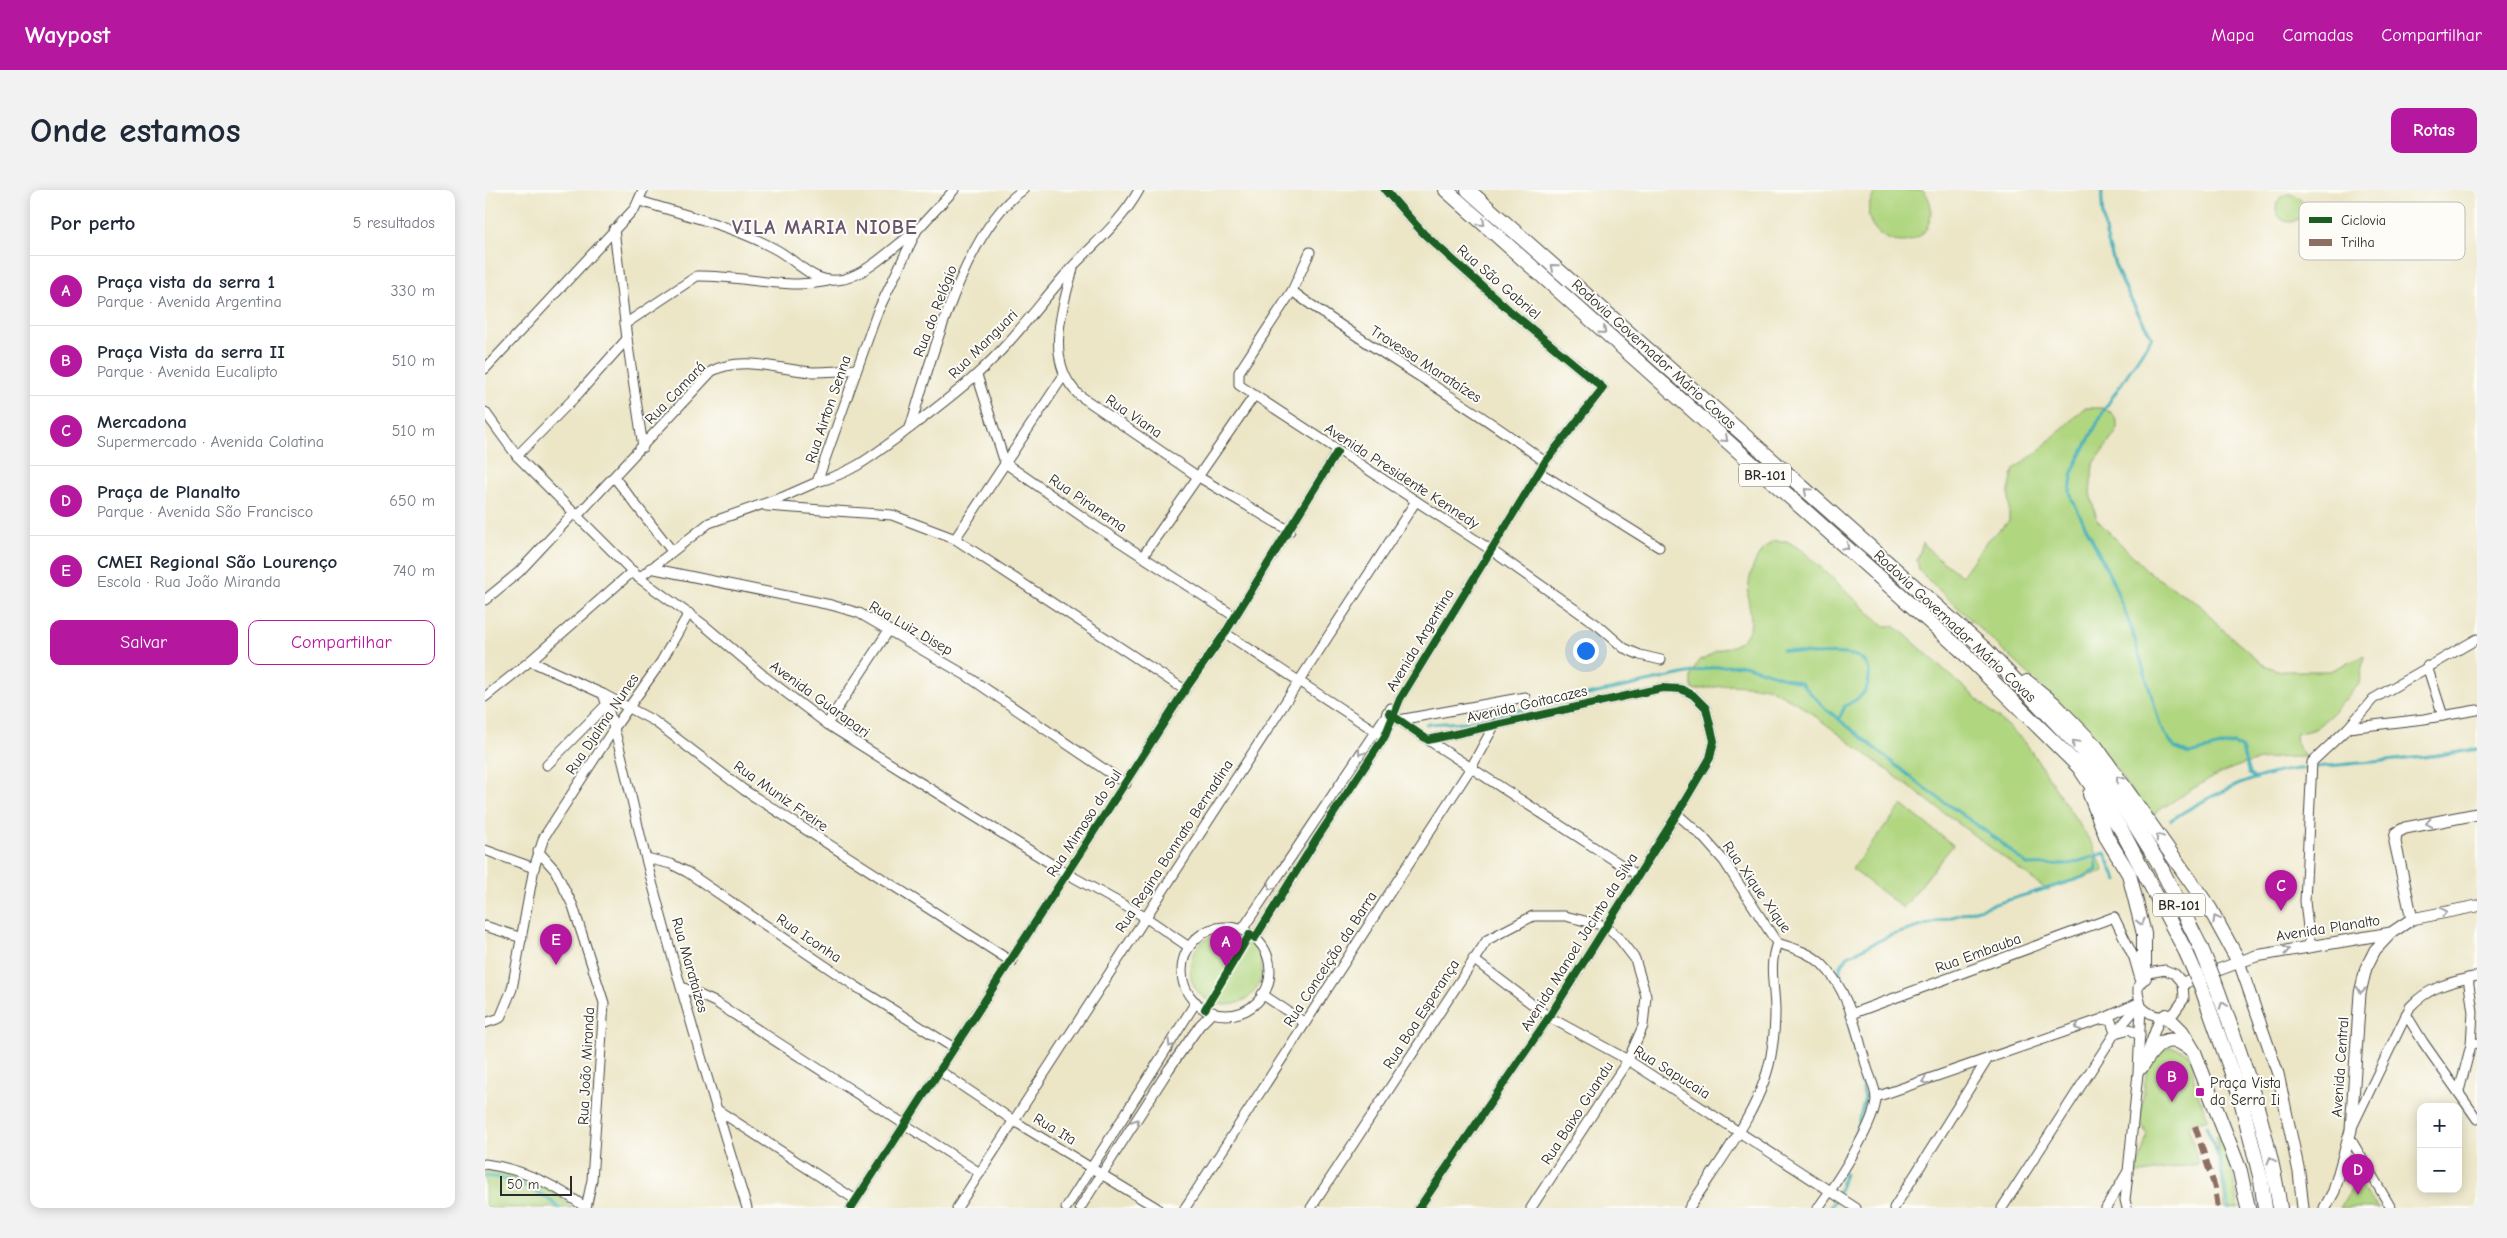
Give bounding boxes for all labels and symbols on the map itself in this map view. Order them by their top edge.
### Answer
legend [2299,202,2465,260]
text: Ciclovia [2341,212,2386,229]
district label: VILA MARIA NIOBE [732,216,918,239]
one-way arrow [1476,217,1485,226]
text: Trilha [2341,234,2375,251]
street label: Rua São Gabriel [1453,241,1545,323]
street label: Rua do Relógio [909,262,961,360]
one-way arrow [1550,264,1559,273]
street label: Rodovia Governador Mário Covas [1568,275,1740,433]
street label: Rua Manguari [945,306,1021,382]
street label: Travessa Marataízes [1367,321,1485,407]
one-way arrow [1597,325,1606,334]
street label: Rua Airton Senna [801,353,855,465]
street label: Rua Camará [641,358,709,428]
street label: Rua Viana [1102,390,1166,442]
street label: Avenida Presidente Kennedy [1321,419,1483,533]
one-way arrow [1719,433,1728,442]
road number: BR-101 [1739,464,1791,486]
street label: Rua Piranema [1045,470,1131,536]
one-way arrow [1803,488,1812,497]
one-way arrow [1840,541,1849,550]
street label: Rodovia Governador Mário Covas [1870,546,2040,706]
street label: Avenida Argentina [1382,586,1458,694]
street label: Rua Luiz Disep [866,597,956,659]
your location [1573,638,1599,664]
street label: Avenida Guarapari [766,657,874,741]
street label: Rua Djalma Nunes [562,670,642,778]
street label: Avenida Goitacazes [1465,681,1589,727]
one-way arrow [2072,740,2081,749]
one-way arrow [1357,746,1367,755]
street label: Rua Regina Bonnato Bernadina [1111,756,1237,936]
street label: Rua Muniz Freire [730,757,832,836]
street label: Rua Mimoso do Sul [1042,766,1126,880]
one-way arrow [2116,775,2125,785]
one-way arrow [2425,818,2434,828]
one-way arrow [2156,833,2166,842]
street label: Rua Xique Xique [1719,838,1795,937]
street label: Avenida Manoel Jacinto da Silva [1517,850,1641,1034]
pin: C [2265,870,2297,911]
one-way arrow [1268,881,1277,891]
street label: Rua Conceição da Barra [1279,888,1381,1030]
road number: BR-101 [2153,894,2205,916]
one-way arrow [2440,908,2449,918]
street label: Rua Iconha [773,910,845,966]
street label: Avenida Planalto [2275,911,2381,945]
street label: Rua Marataizes [668,915,712,1015]
one-way arrow [2212,915,2222,924]
one-way arrow [2135,917,2145,925]
pin: E [540,924,572,965]
pin: A [1210,926,1242,967]
street label: Rua Embauba [1933,929,2023,977]
one-way arrow [2282,946,2291,956]
street label: Rua Boa Esperança [1379,956,1463,1072]
one-way arrow [2357,986,2367,995]
one-way arrow [2219,1001,2229,1010]
street label: Rua João Miranda [574,1007,598,1125]
street label: Avenida Central [2328,1016,2352,1118]
one-way arrow [2075,1021,2083,1031]
one-way arrow [1168,1039,1178,1048]
street label: Rua Sapucaia [1630,1041,1714,1103]
street label: Rua Baixo Guandu [1537,1058,1617,1168]
pin: B [2156,1061,2188,1102]
place label: Praça Vista da Serra Ii [2210,1074,2281,1109]
one-way arrow [1921,1075,1930,1085]
marker: Praça Vista da Serra Ii [2194,1086,2206,1098]
street label: Rua Ita [1030,1109,1080,1149]
one-way arrow [1129,1118,1139,1127]
pin: D [2342,1154,2374,1195]
one-way arrow [2266,1157,2276,1165]
scale bar [500,1173,573,1196]

